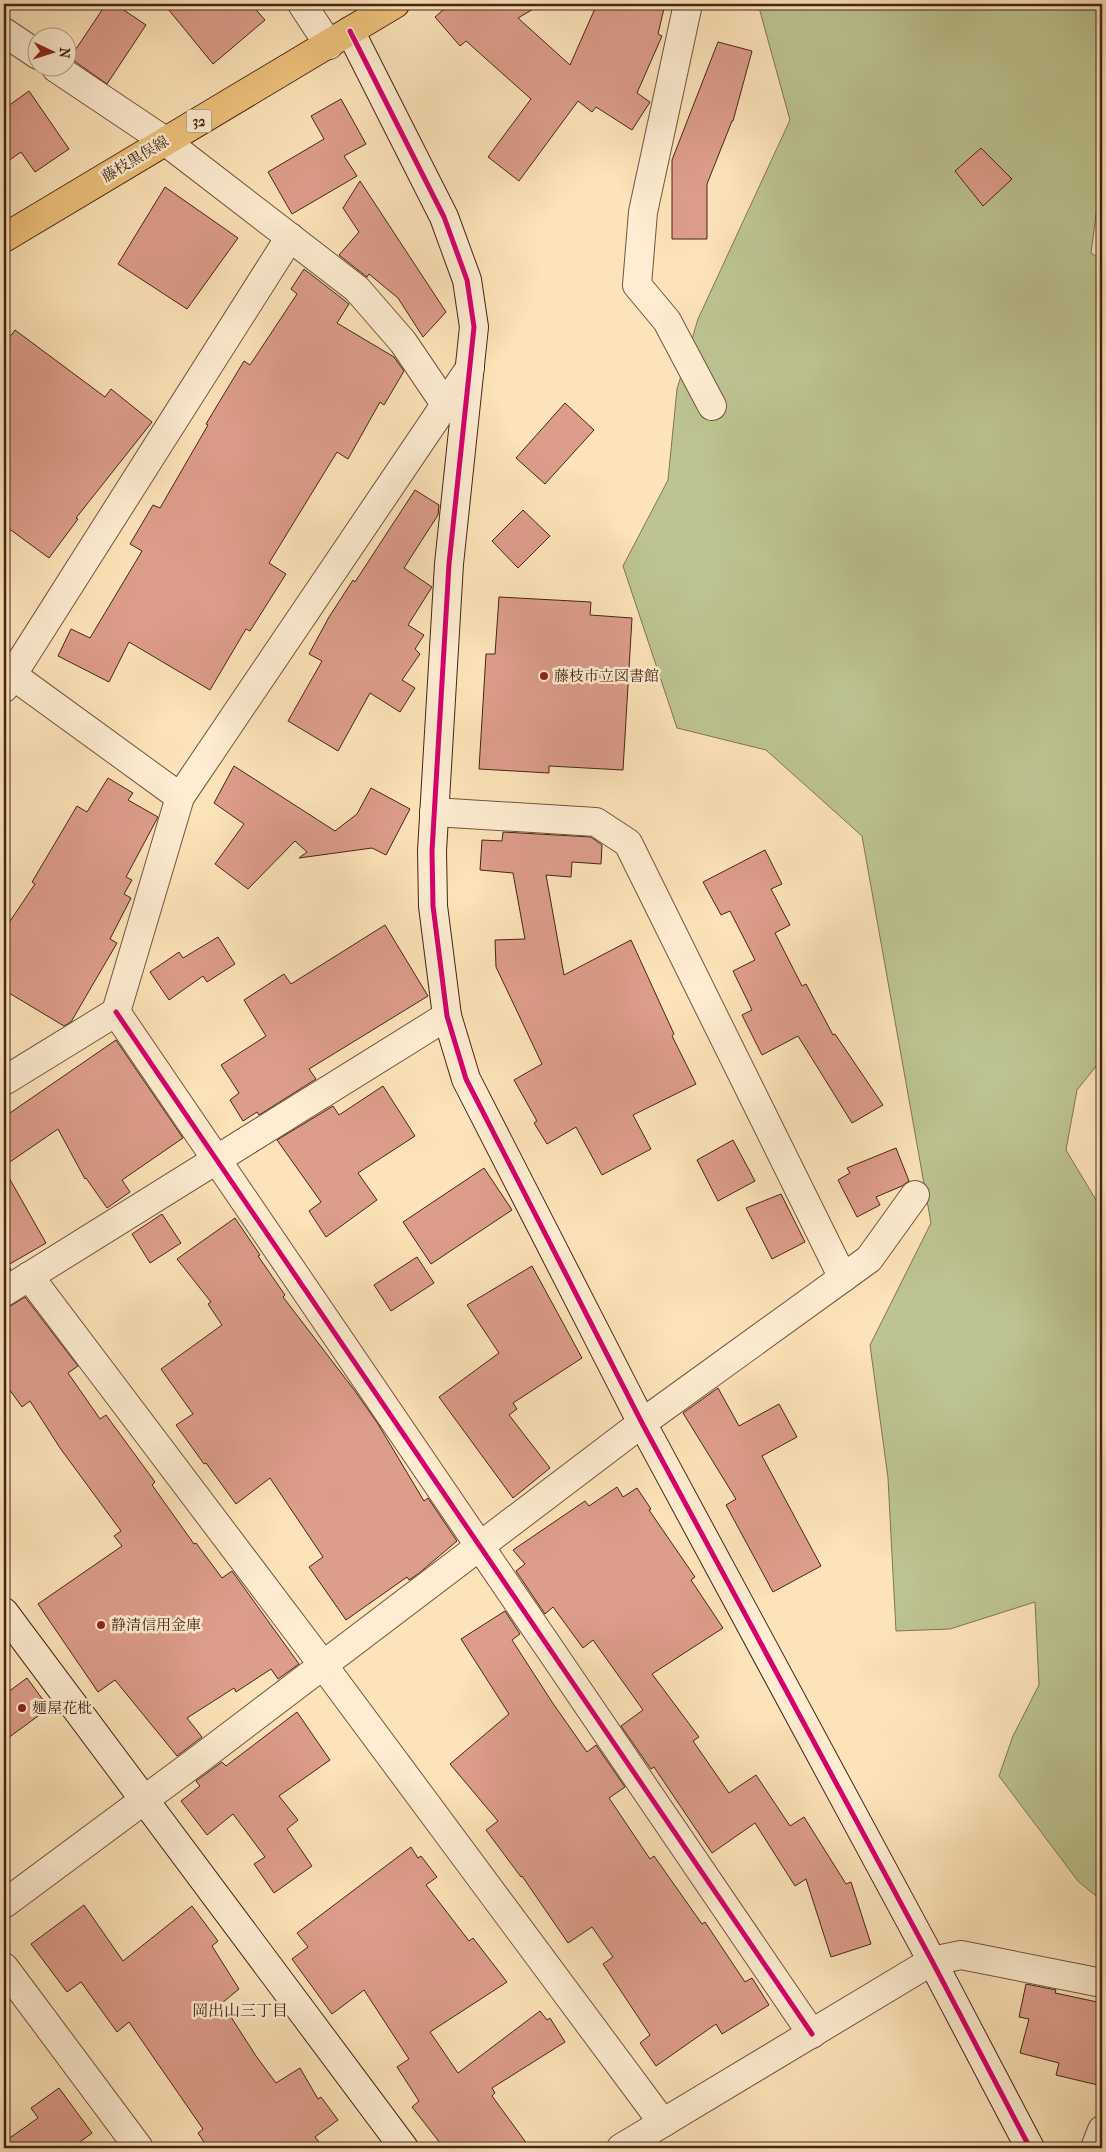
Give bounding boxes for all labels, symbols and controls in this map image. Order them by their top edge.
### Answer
north arrow [28,28,78,78]
text: N [56,47,73,59]
road number: 32 [186,110,212,132]
street label: 藤枝黒俣線 [98,132,172,186]
place label: 藤枝市立図書館 [554,667,659,685]
marker: 藤枝市立図書館 [538,670,550,682]
place label: 静清信用金庫 [111,1616,201,1634]
marker: 静清信用金庫 [95,1619,107,1631]
place label: 麺屋花枇 [32,1699,92,1717]
marker: 麺屋花枇 [16,1702,28,1714]
district label: 岡出山三丁目 [192,2001,288,2020]

